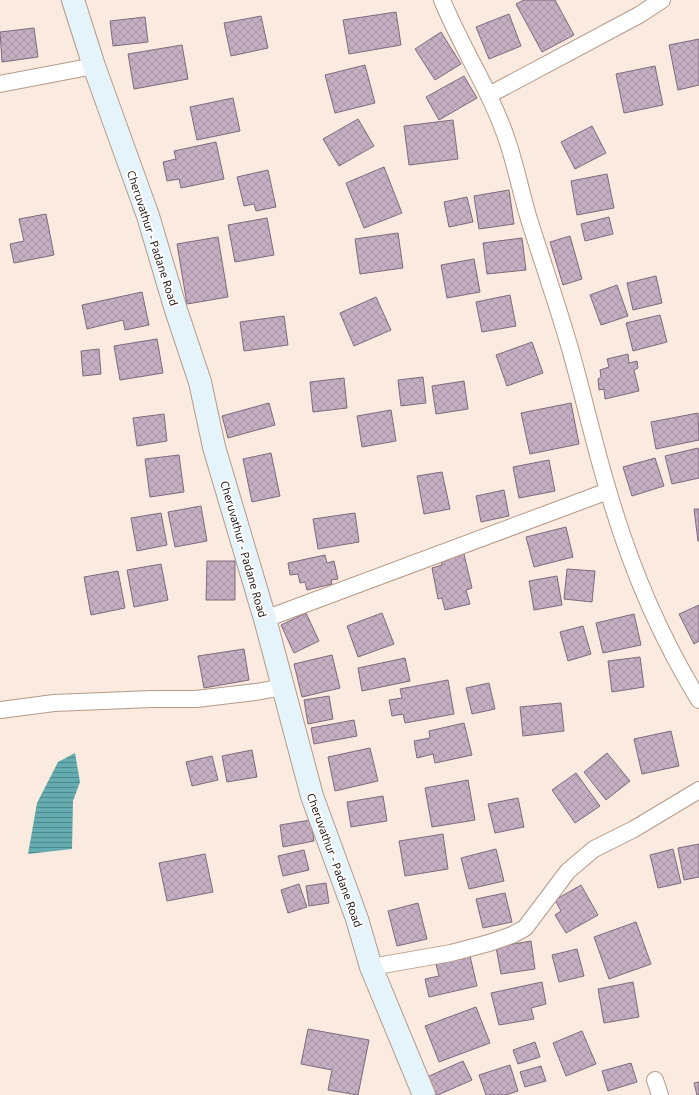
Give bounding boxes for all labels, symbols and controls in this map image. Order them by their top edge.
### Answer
street label: Cheruvathur - Padane Road [124,168,182,308]
street label: Cheruvathur - Padane Road [217,479,271,619]
street label: Cheruvathur - Padane Road [304,791,366,929]

